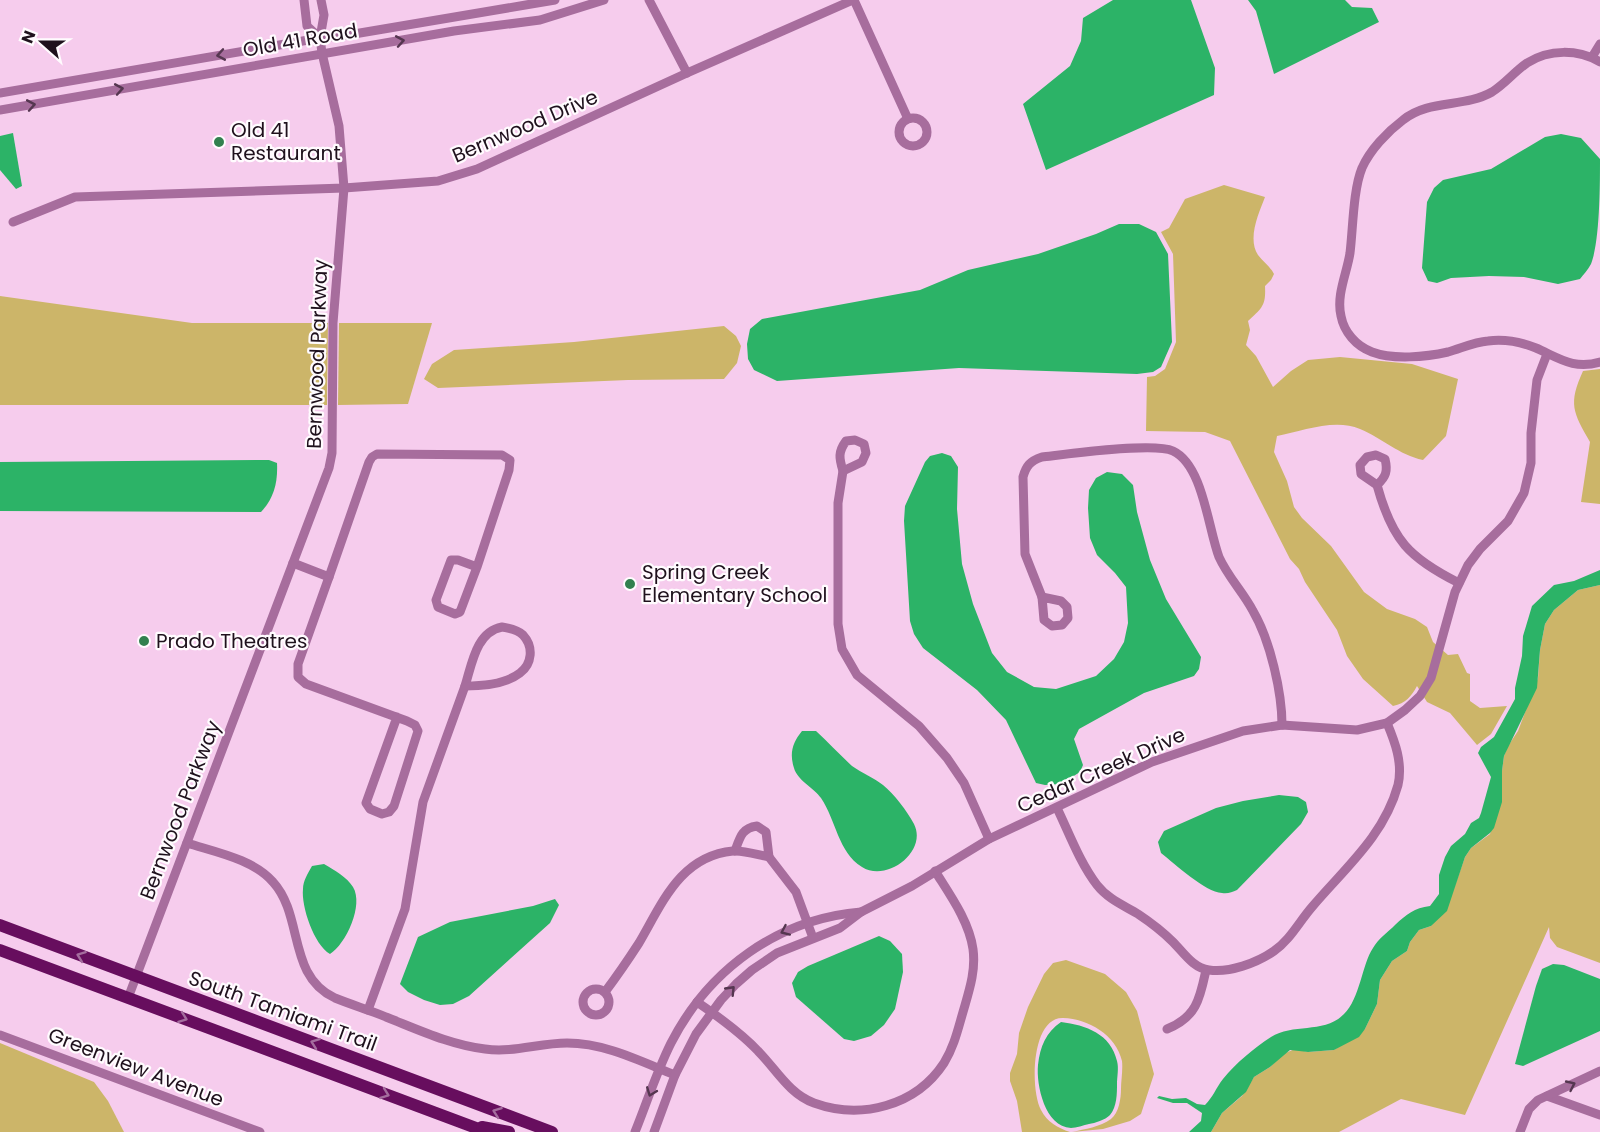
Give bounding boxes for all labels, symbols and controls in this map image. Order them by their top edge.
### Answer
north arrow [12,12,72,72]
street label: Old 41 Road [241,16,359,64]
text: N [16,27,41,47]
one-way arrow [395,35,405,48]
one-way arrow [216,48,226,61]
one-way arrow [114,83,124,96]
street label: Bernwood Drive [448,83,602,169]
one-way arrow [25,99,35,112]
place label: Old 41 Restaurant [231,116,341,167]
marker: Old 41 Restaurant [212,135,226,149]
street label: Bernwood Parkway [300,259,334,449]
place label: Spring Creek Elementary School [642,558,827,609]
marker: Spring Creek Elementary School [623,577,637,591]
place label: Prado Theatres [156,627,307,655]
marker: Prado Theatres [137,634,151,648]
street label: Bernwood Parkway [133,716,227,904]
street label: Cedar Creek Drive [1013,720,1189,820]
one-way arrow [780,924,791,936]
one-way arrow [76,951,87,963]
street label: South Tamiami Trail [185,964,381,1058]
one-way arrow [723,986,734,997]
one-way arrow [177,1011,188,1024]
street label: Greenview Avenue [44,1021,228,1113]
one-way arrow [310,1038,321,1051]
one-way arrow [1565,1080,1576,1092]
one-way arrow [645,1086,658,1097]
one-way arrow [379,1087,390,1099]
one-way arrow [493,1106,503,1119]

